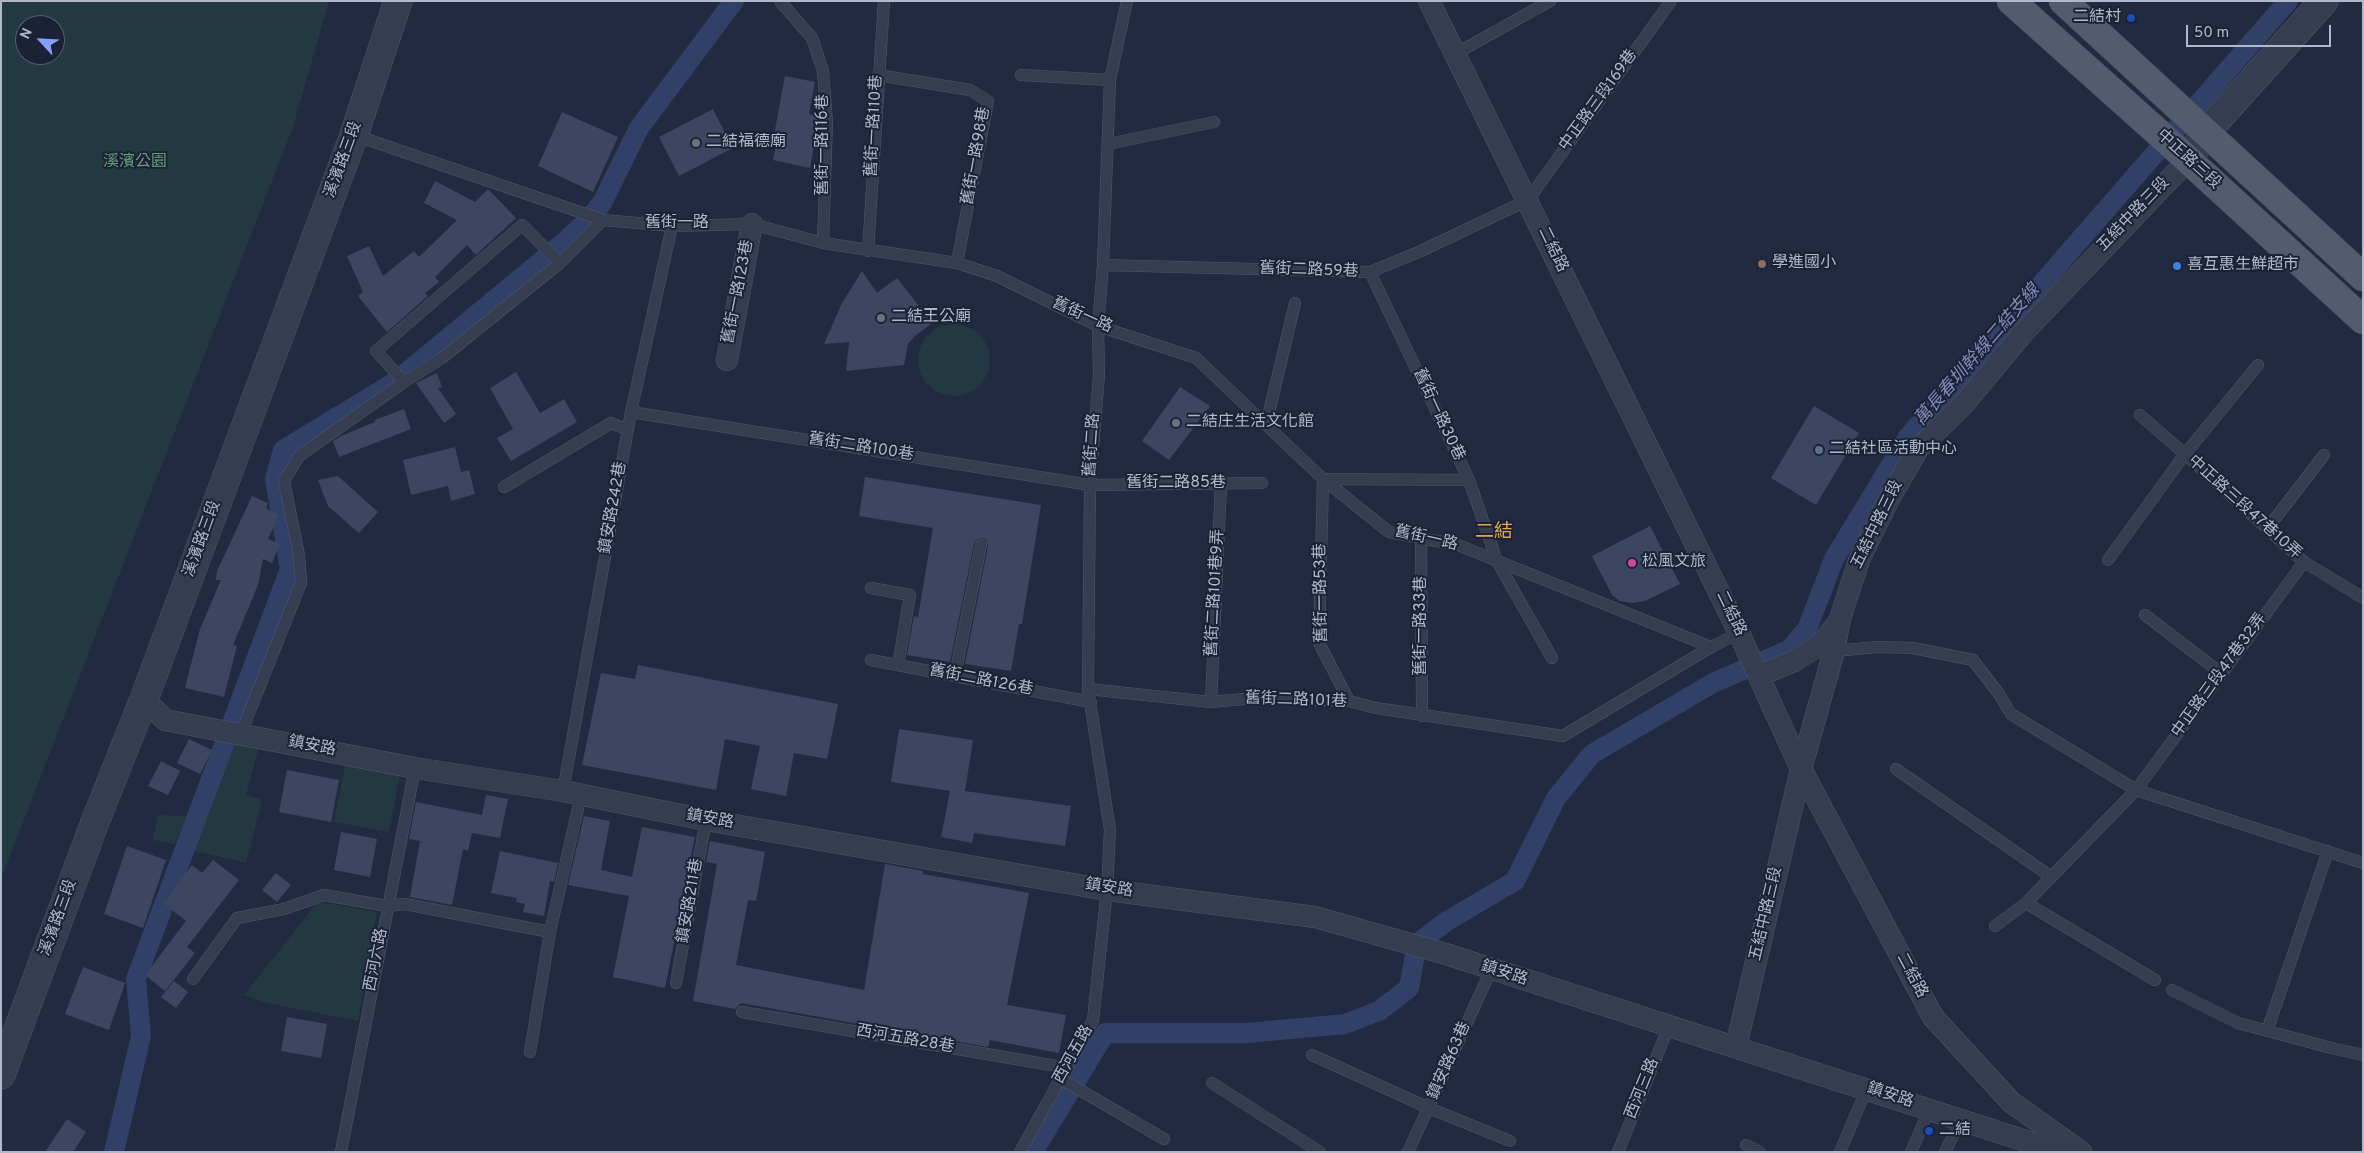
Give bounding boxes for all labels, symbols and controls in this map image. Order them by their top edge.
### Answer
place label: 二結村 [2073,8,2121,28]
marker: 二結村 [2125,12,2137,24]
north arrow [15,15,65,65]
scale bar [2189,15,2334,47]
text: 50 m [2194,24,2229,43]
text: N [17,26,37,42]
street label: 中正路三段169巷 [1556,47,1642,155]
street label: 舊街一路110巷 [863,74,887,178]
street label: 舊街一路116巷 [814,94,834,196]
street label: 舊街一路98巷 [959,105,995,207]
street label: 溪濱路三段 [321,119,367,201]
street label: 中正路三段 [2152,126,2224,194]
place label: 二結福德廟 [706,133,786,153]
marker: 二結福德廟 [690,137,702,149]
park label: 溪濱公園 [103,153,167,173]
street label: 五結中路三段 [2094,174,2174,256]
street label: 舊街一路 [645,214,709,234]
street label: 二結路 [1533,224,1571,276]
street label: 舊街一路123巷 [720,238,758,346]
place label: 學進國小 [1772,254,1836,274]
place label: 喜互惠生鮮超市 [2187,256,2299,276]
marker: 學進國小 [1756,258,1768,270]
street label: 舊街二路59巷 [1259,260,1359,282]
marker: 喜互惠生鮮超市 [2171,260,2183,272]
water label: 萬長春圳幹線二結支線 [1911,281,2045,431]
street label: 舊街一路 [1049,294,1115,338]
place label: 二結王公廟 [891,308,971,328]
marker: 二結王公廟 [875,312,887,324]
street label: 舊街一路30巷 [1408,366,1468,464]
street label: 舊街二路 [1081,412,1105,478]
place label: 二結庄生活文化館 [1186,413,1314,433]
marker: 二結庄生活文化館 [1170,417,1182,429]
street label: 舊街二路100巷 [807,430,915,466]
place label: 二結社區活動中心 [1829,440,1957,460]
marker: 二結社區活動中心 [1813,444,1825,456]
street label: 中正路三段47巷10弄 [2183,452,2305,564]
street label: 鎮安路242巷 [596,460,632,556]
street label: 舊街二路85巷 [1126,474,1226,494]
street label: 五結中路三段 [1848,478,1908,572]
street label: 溪濱路三段 [180,498,226,580]
street label: 舊街一路 [1393,522,1459,556]
district label: 二結 [1475,522,1513,544]
street label: 舊街二路101巷9弄 [1203,529,1229,657]
street label: 舊街一路53巷 [1312,543,1332,643]
place label: 松風文旅 [1642,553,1706,573]
marker: 松風文旅 [1626,557,1638,569]
street label: 舊街一路33巷 [1412,576,1432,676]
street label: 二結路 [1711,588,1749,640]
street label: 中正路三段47巷32弄 [2168,610,2272,742]
street label: 舊街二路126巷 [927,662,1035,700]
street label: 舊街二路101巷 [1245,690,1347,712]
street label: 鎮安路 [287,733,337,761]
street label: 鎮安路 [685,806,735,834]
street label: 鎮安路211巷 [674,857,708,945]
street label: 五結中路三段 [1747,865,1787,963]
street label: 鎮安路 [1084,876,1134,902]
street label: 溪濱路三段 [36,877,82,959]
street label: 西河六路 [361,927,393,993]
street label: 二結路 [1891,950,1931,1002]
street label: 鎮安路 [1478,957,1530,991]
street label: 鎮安路63巷 [1424,1019,1476,1103]
street label: 西河五路28巷 [854,1022,956,1058]
street label: 西河五路 [1050,1022,1098,1088]
street label: 西河三路 [1622,1056,1664,1122]
street label: 鎮安路 [1864,1079,1916,1113]
place label: 二結 [1939,1121,1971,1141]
marker: 二結 [1923,1125,1935,1137]

